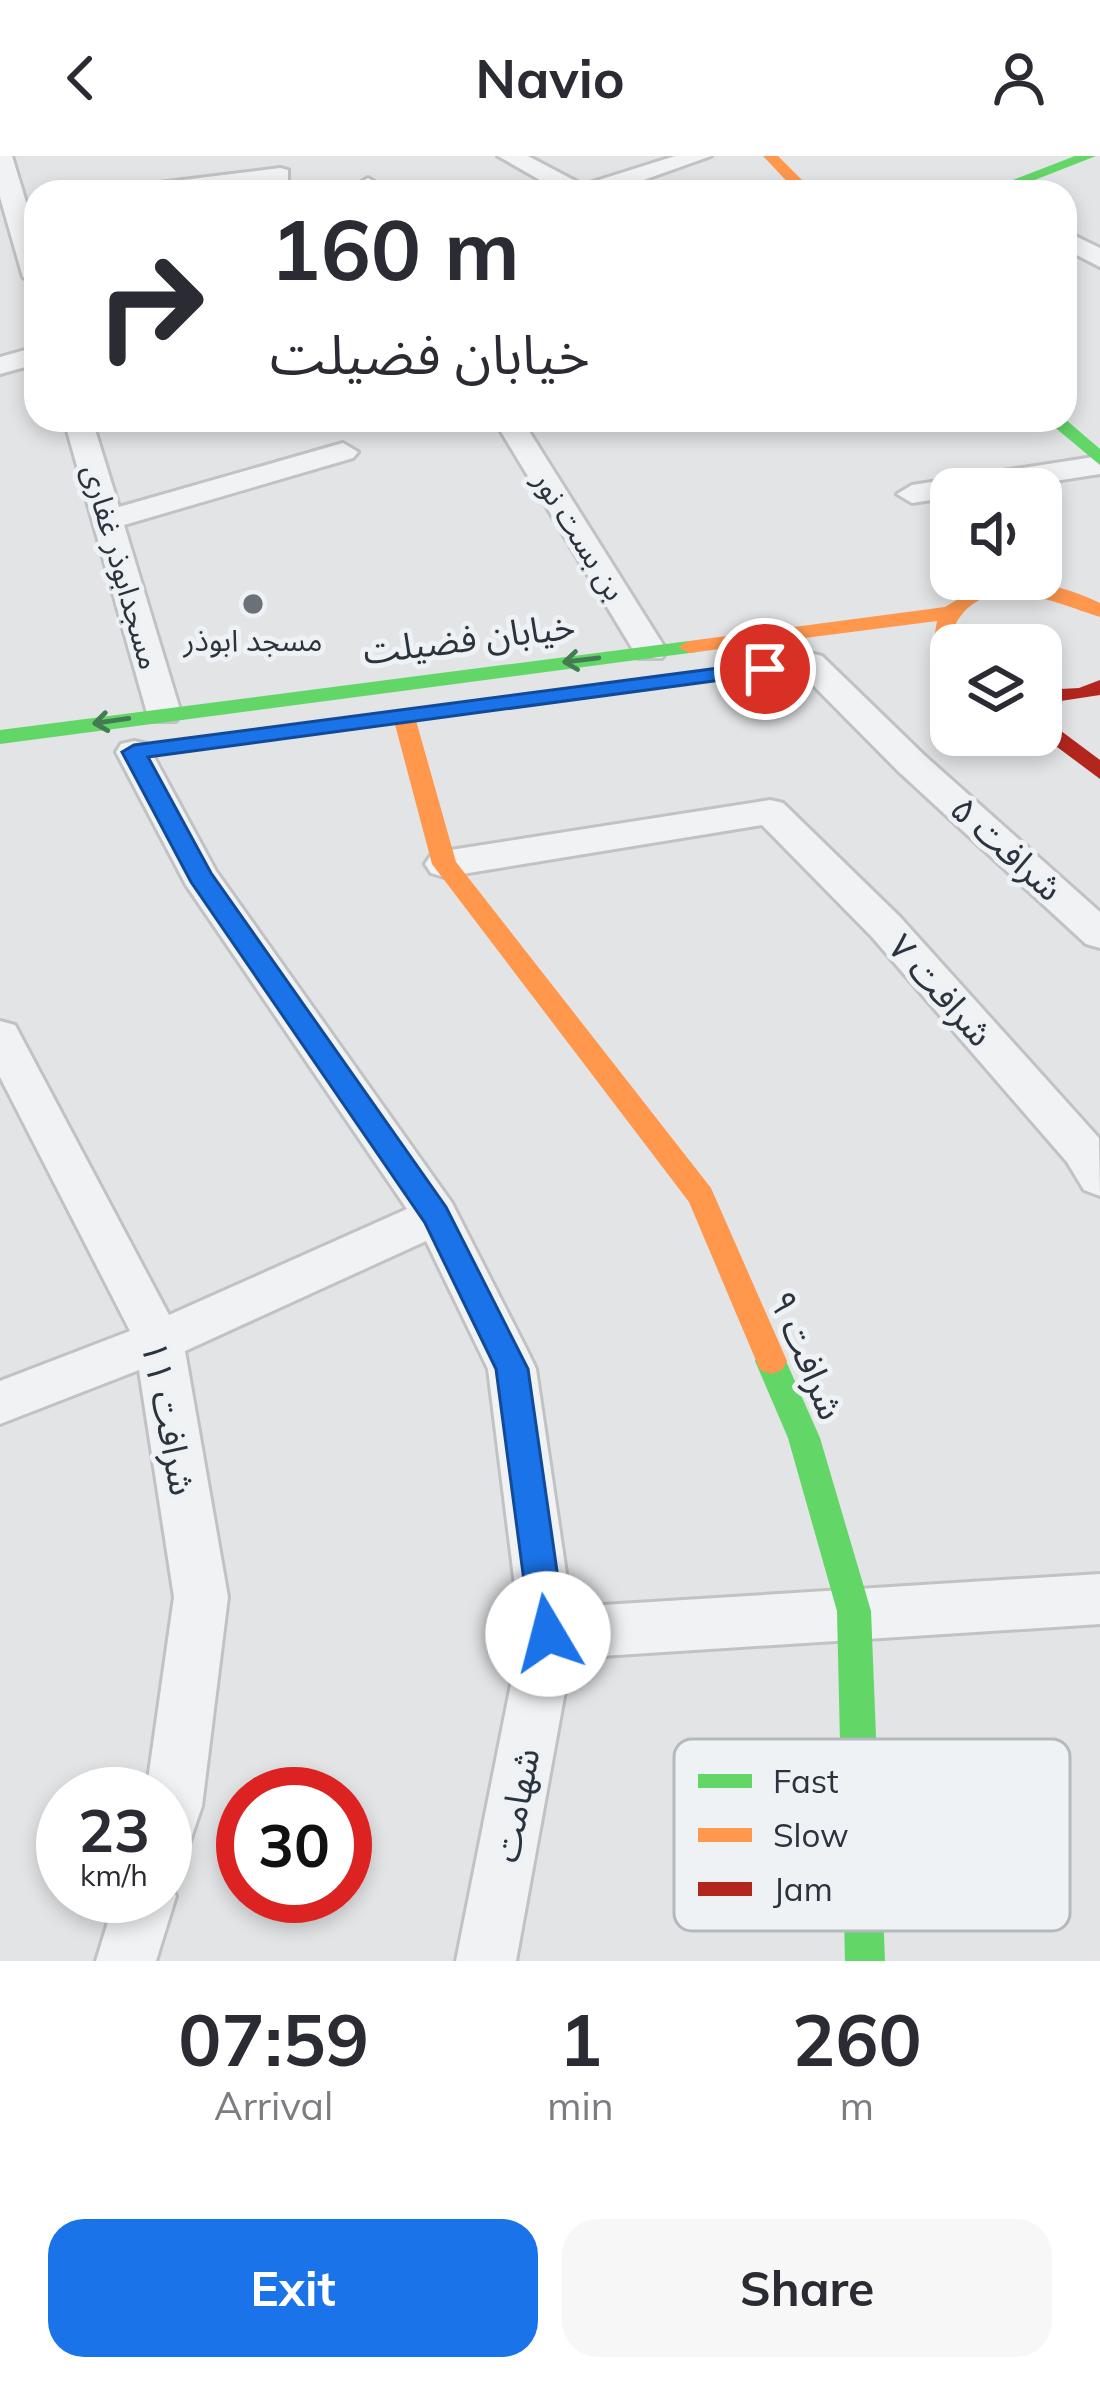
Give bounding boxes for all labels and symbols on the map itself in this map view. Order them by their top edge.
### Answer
street label: مسجدابوذر غفاری [75,460,169,674]
street label: بن بست نور [525,463,634,607]
marker: مسجد ابوذر [240,591,266,617]
street label: خیابان فضیلت [360,602,577,673]
pin [714,618,816,720]
place label: مسجد ابوذر [183,621,322,659]
one-way arrow [562,649,601,672]
one-way arrow [92,710,131,733]
street label: شرافت ۵ [942,786,1073,910]
street label: شرافت ۷ [879,924,1003,1055]
street label: شرافت ۹ [760,1284,855,1426]
street label: شرافت ۱۱ [133,1337,206,1499]
position arrow [485,1571,611,1697]
legend [674,1739,1070,1931]
street label: شهامت [482,1744,549,1866]
text: Fast [773,1760,838,1801]
speed limit sign: 30 [216,1767,372,1923]
text: Slow [773,1814,849,1855]
text: Jam [773,1868,833,1909]

